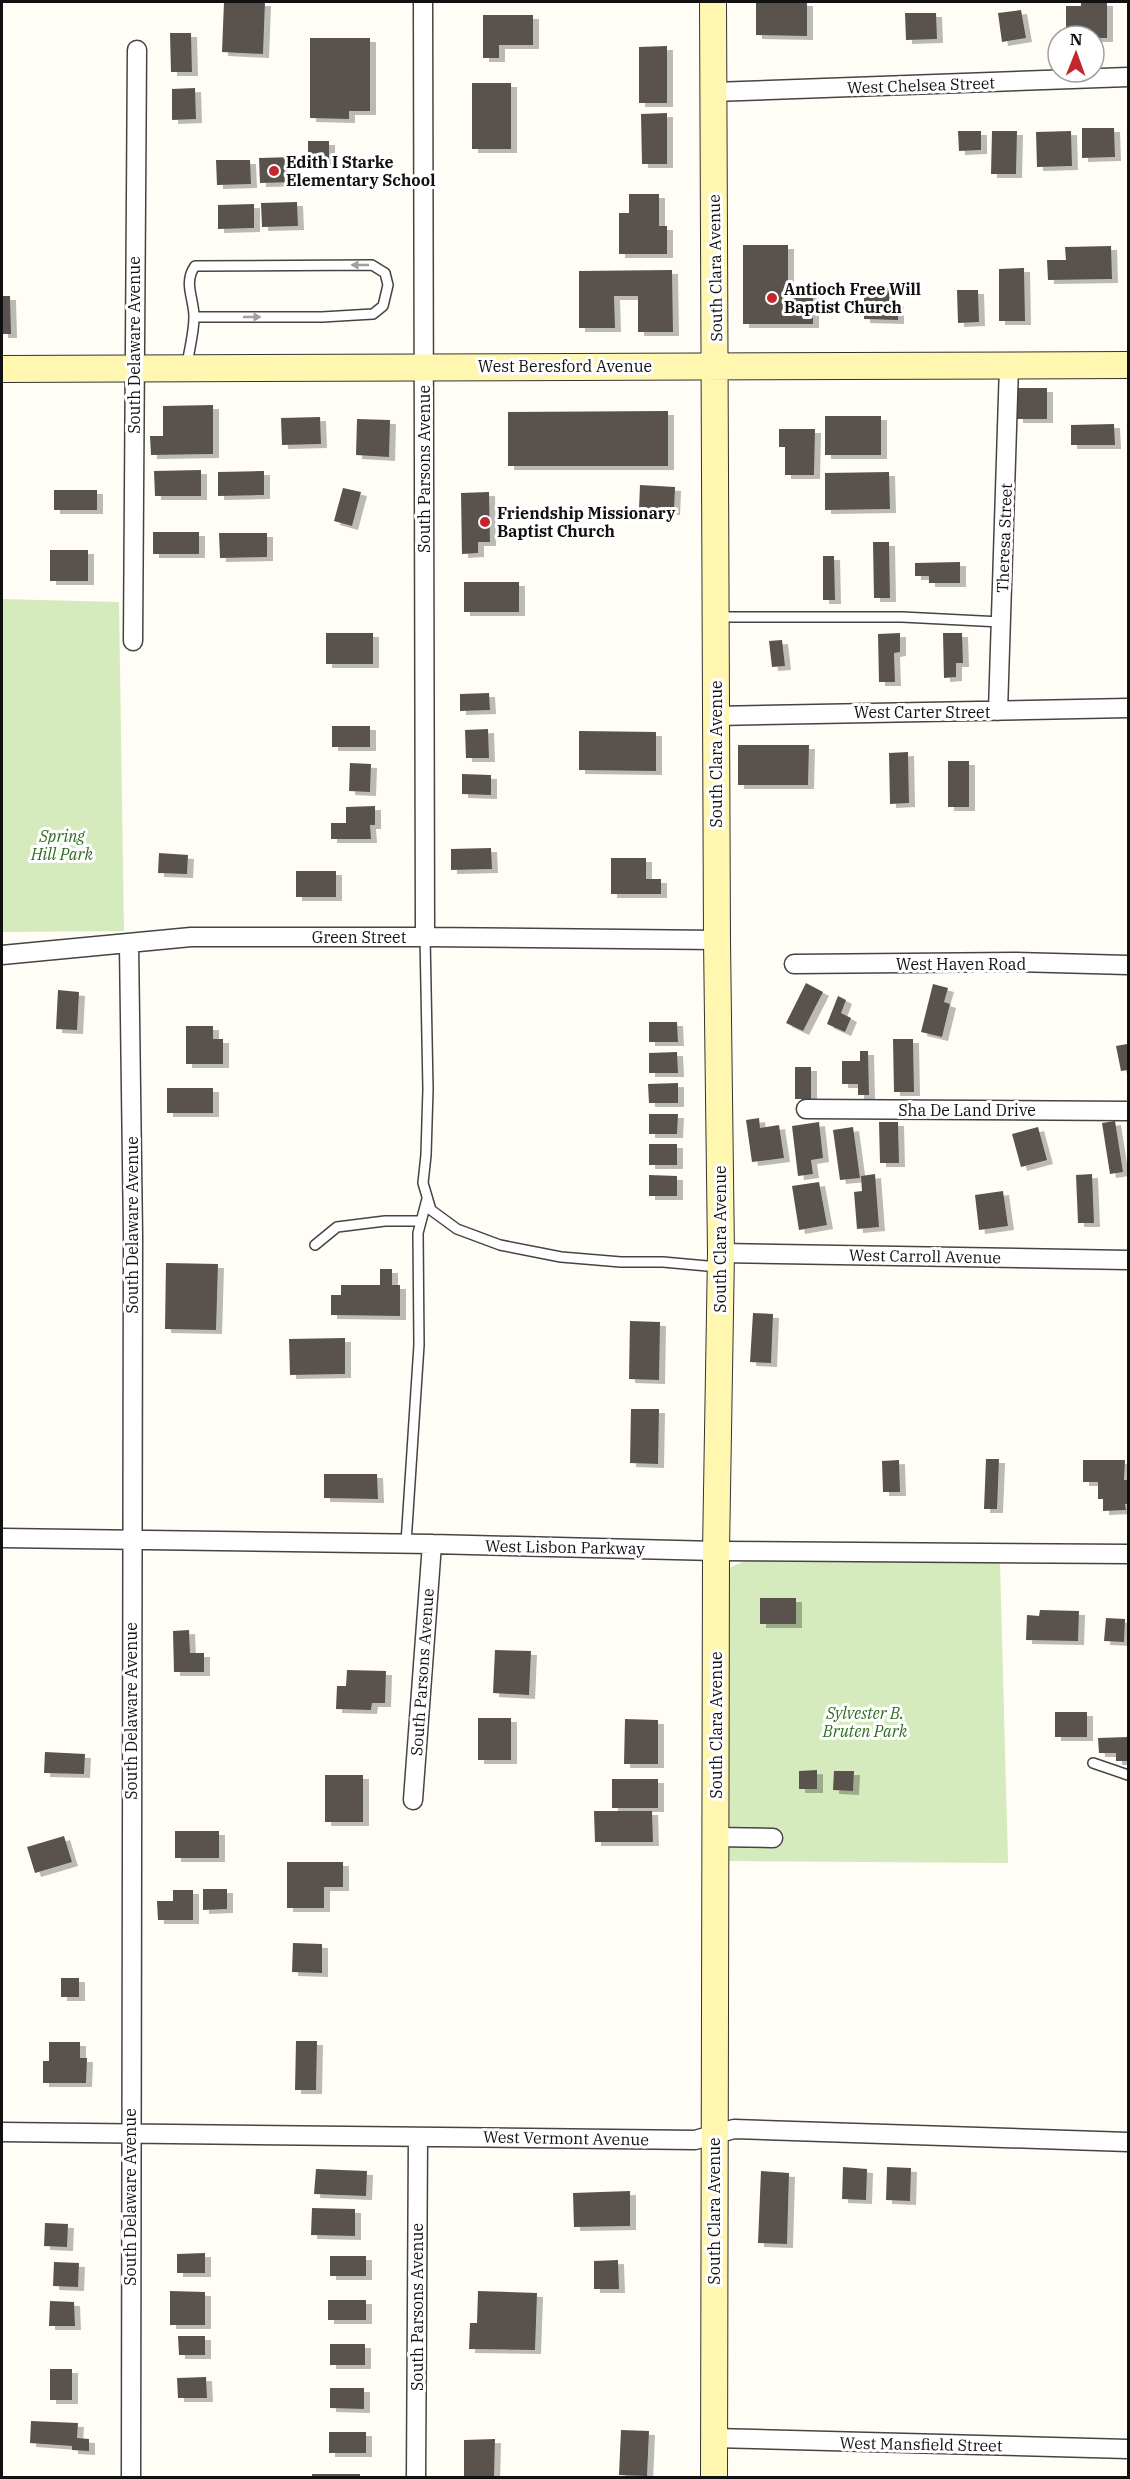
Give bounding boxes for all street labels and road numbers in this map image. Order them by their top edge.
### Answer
street label: West Chelsea Street [847,72,996,98]
street label: South Clara Avenue [704,194,726,342]
street label: South Delaware Avenue [124,256,144,434]
street label: West Beresford Avenue [478,356,652,376]
street label: South Parsons Avenue [414,385,434,553]
street label: Theresa Street [992,482,1016,593]
street label: South Clara Avenue [706,680,726,828]
street label: West Carter Street [854,702,991,722]
street label: Green Street [312,927,407,947]
street label: West Haven Road [896,954,1027,974]
street label: Sha De Land Drive [898,1100,1036,1120]
street label: South Delaware Avenue [122,1136,142,1314]
street label: South Clara Avenue [710,1165,730,1313]
street label: West Carroll Avenue [849,1245,1001,1267]
street label: West Lisbon Parkway [485,1536,646,1558]
street label: South Parsons Avenue [406,1587,438,1757]
street label: South Delaware Avenue [121,1622,141,1800]
street label: South Clara Avenue [706,1651,726,1799]
street label: South Delaware Avenue [120,2108,140,2286]
street label: West Vermont Avenue [483,2127,649,2149]
street label: South Clara Avenue [704,2137,724,2285]
street label: South Parsons Avenue [407,2223,427,2391]
street label: West Mansfield Street [839,2433,1003,2455]

